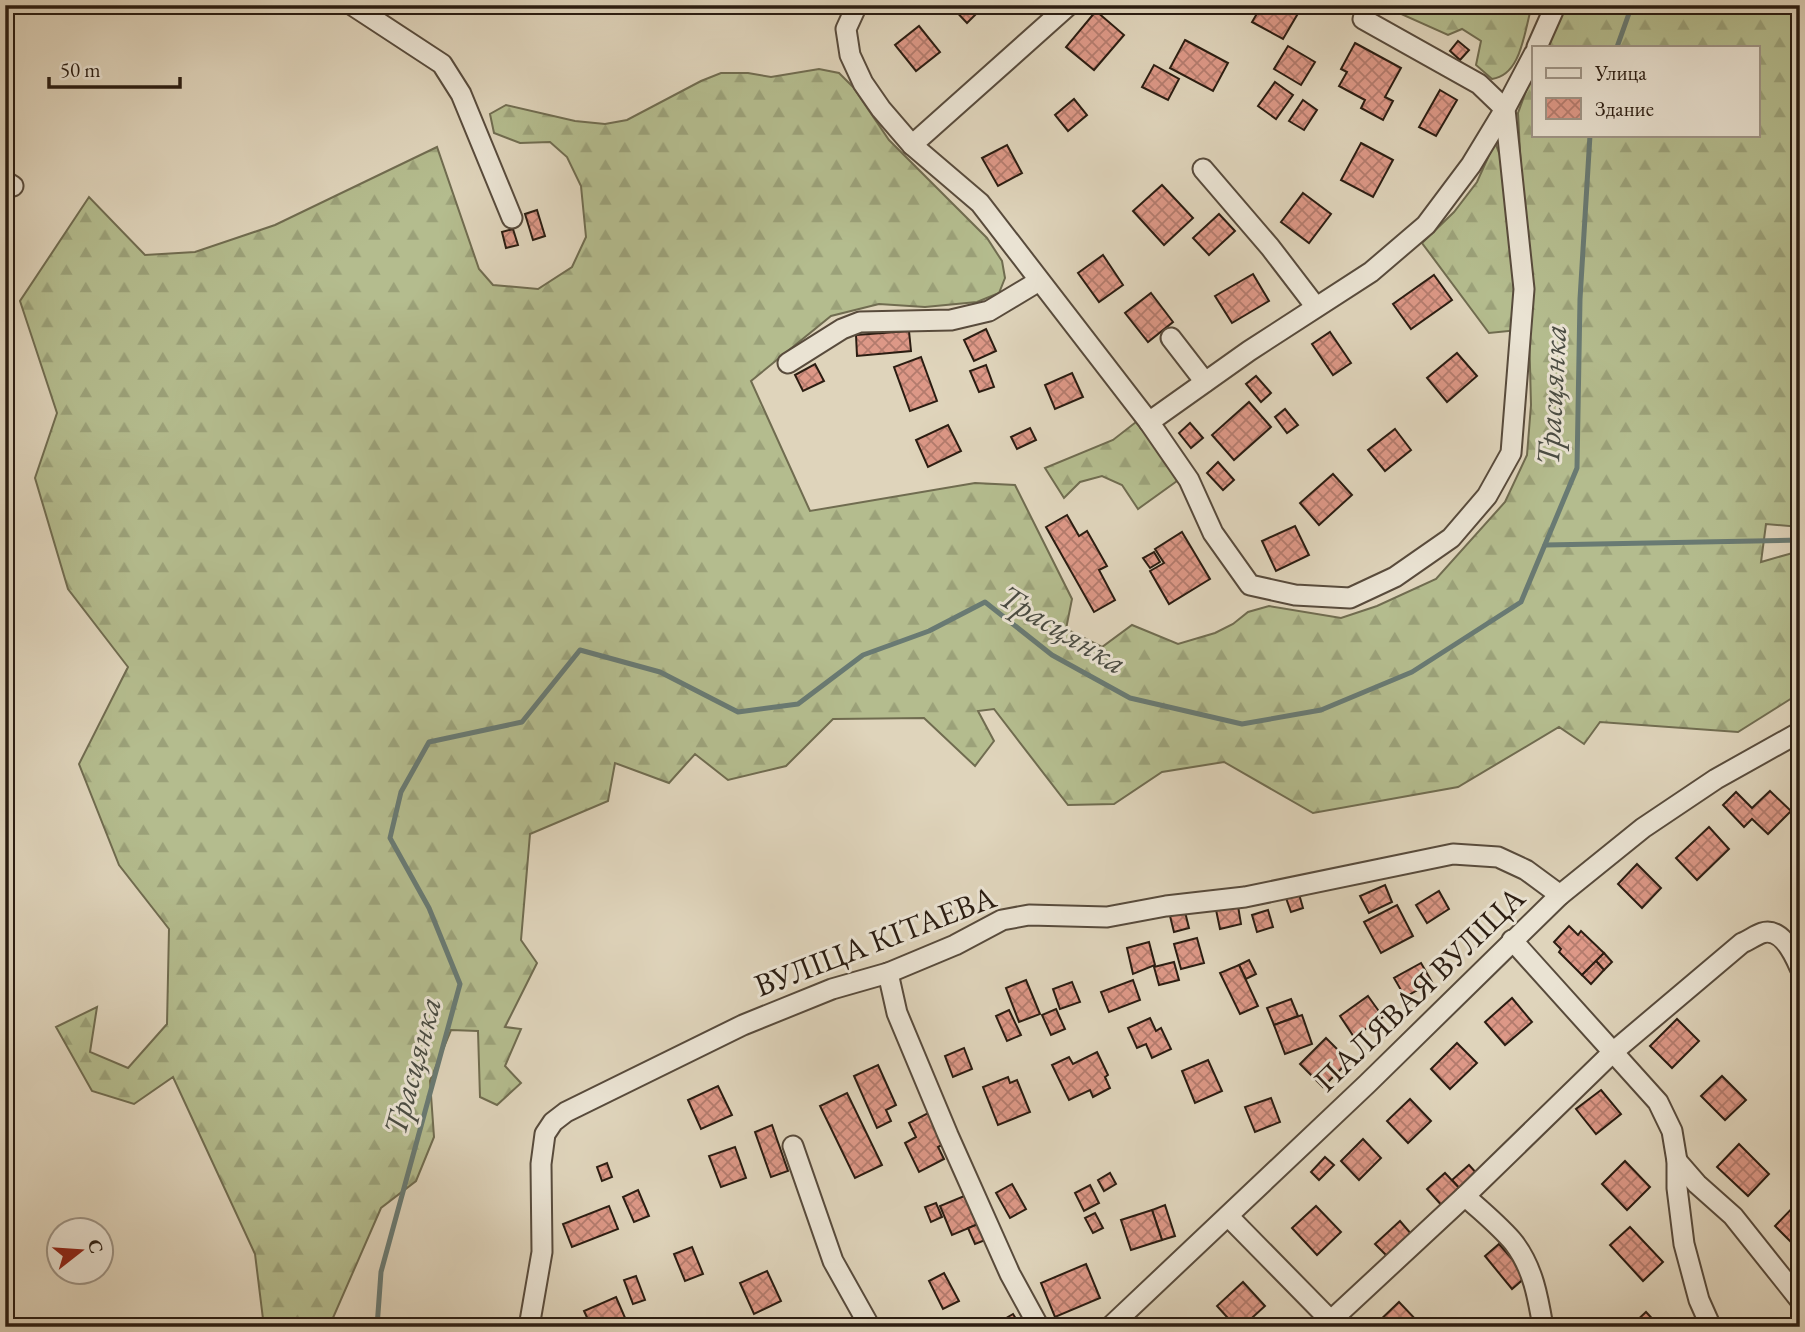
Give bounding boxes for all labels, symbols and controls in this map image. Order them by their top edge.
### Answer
scale bar [49,46,180,90]
legend [1532,46,1759,136]
text: 50 m [60,56,101,83]
text: Улица [1594,59,1647,86]
text: Здание [1595,95,1654,122]
water label: Трасцянка [1526,323,1576,467]
water label: Трасцянка [991,574,1135,684]
street label: ВУЛІЦА КІТАЕВА [748,875,1003,1006]
street label: ПАЛЯВАЯ ВУЛІЦА [1304,876,1534,1101]
water label: Трасцянка [373,992,451,1140]
north arrow [46,1216,116,1286]
text: С [82,1236,110,1256]

